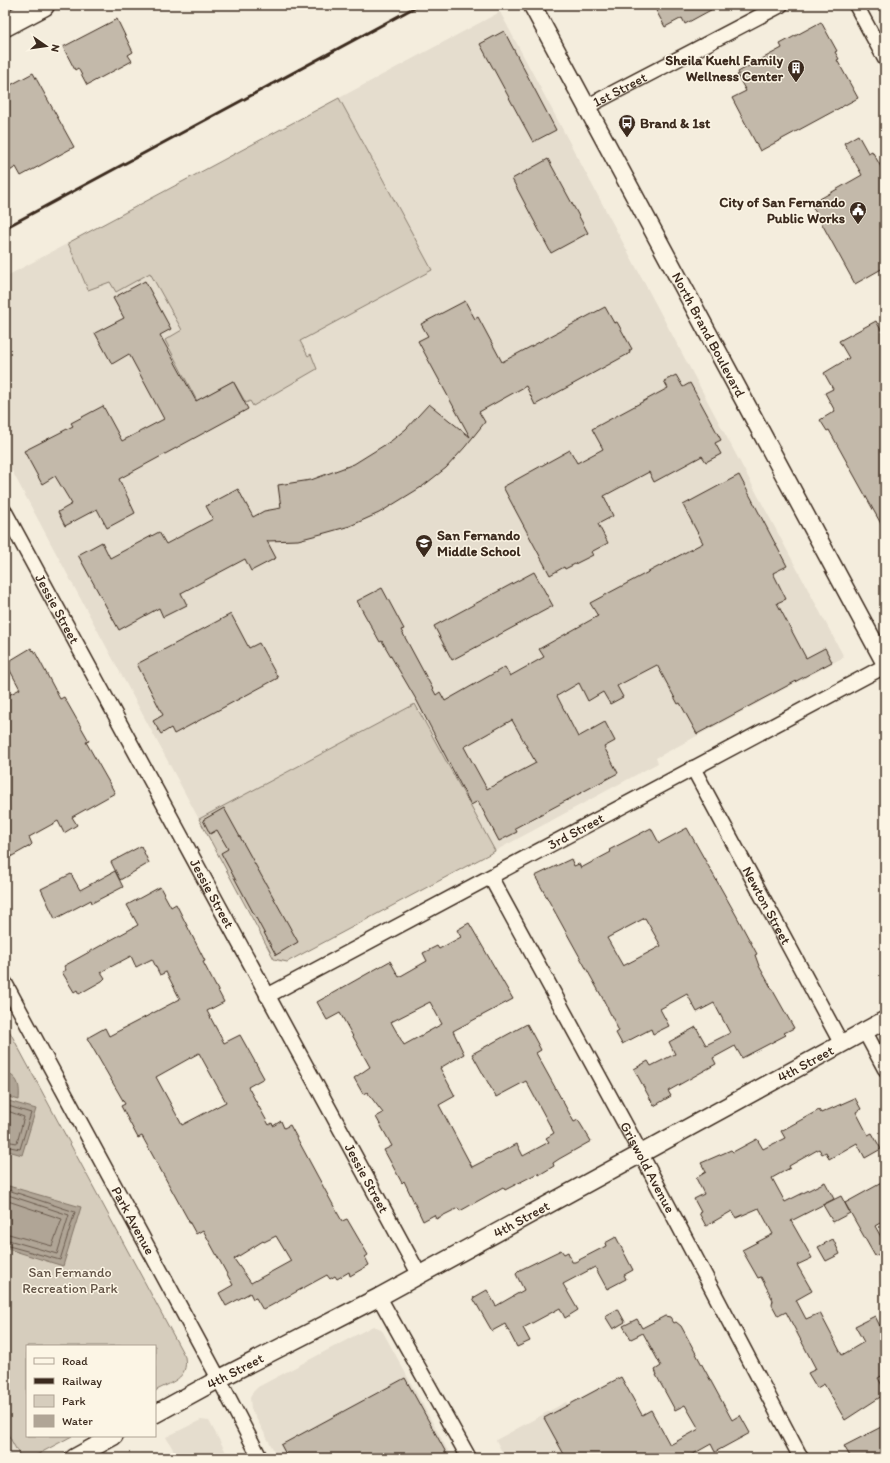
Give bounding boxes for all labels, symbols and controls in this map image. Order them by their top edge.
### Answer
north arrow [26,26,66,66]
text: N [48,43,62,53]
place label: Sheila Kuehl Family Wellness Center [665,52,784,85]
building icon: Sheila Kuehl Family Wellness Center [786,58,806,83]
street label: 1st Street [590,69,650,111]
bus stop icon: Brand & 1st [617,113,637,138]
place label: Brand & 1st [640,115,711,132]
place label: City of San Fernando Public Works [719,194,845,227]
public building icon: City of San Fernando Public Works [848,200,868,225]
street label: North Brand Boulevard [668,269,749,400]
place label: San Fernando Middle School [437,527,521,560]
school or university icon: San Fernando Middle School [414,533,434,558]
street label: Jessie Street [31,571,83,647]
street label: 3rd Street [545,810,607,853]
street label: Jessie Street [186,856,238,931]
street label: Newton Street [739,864,794,948]
street label: 4th Street [775,1042,837,1086]
street label: Griswold Avenue [616,1119,679,1216]
street label: Jessie Street [341,1140,392,1216]
street label: Park Avenue [108,1184,158,1258]
street label: 4th Street [491,1197,553,1242]
park label: San Fernando Recreation Park [22,1264,119,1297]
legend [26,1345,156,1437]
street label: 4th Street [204,1350,266,1393]
text: Road [62,1354,88,1368]
text: Railway [62,1374,102,1388]
text: Park [62,1394,86,1408]
text: Water [62,1414,93,1428]

